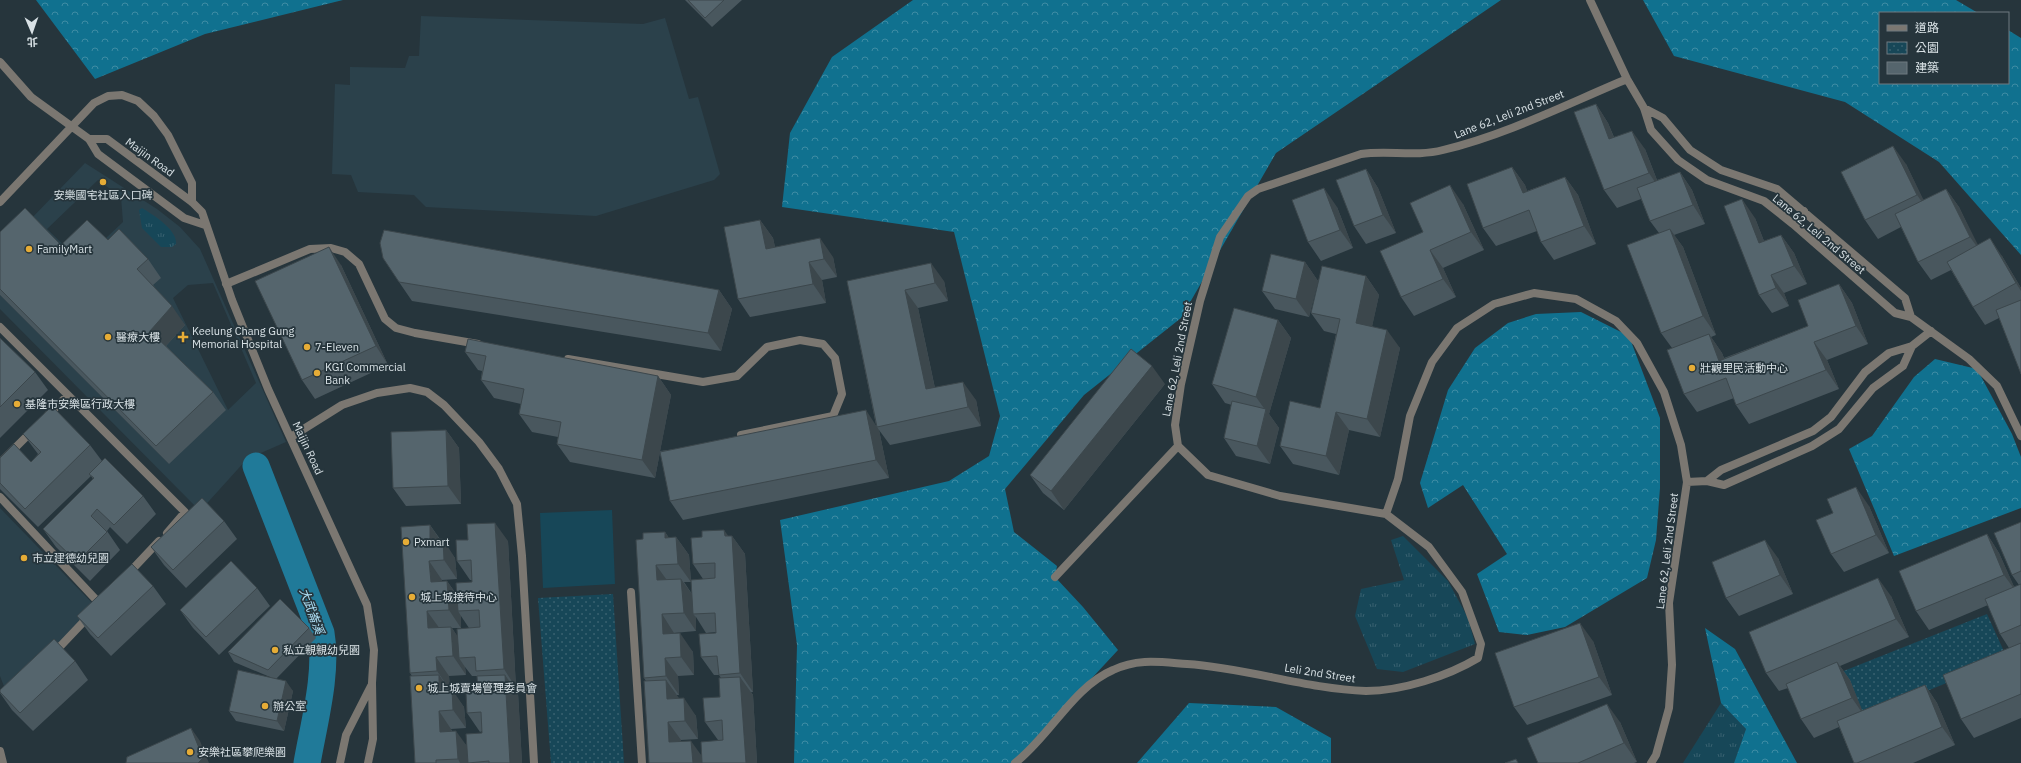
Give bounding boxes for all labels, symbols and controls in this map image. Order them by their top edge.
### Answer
north arrow [12,12,52,52]
legend [1879,12,2009,84]
text: 道路 [1915,20,1939,35]
text: 北 [27,35,38,49]
text: 公園 [1915,40,1939,55]
text: 建築 [1915,60,1939,75]
street label: Lane 62, Leli 2nd Street [1452,86,1566,141]
street label: Maijin Road [123,135,177,179]
marker: 安樂國宅社區入口碑 [98,177,108,187]
place label: 安樂國宅社區入口碑 [54,188,153,202]
street label: Lane 62, Leli 2nd Street [1770,191,1868,277]
place label: FamilyMart [37,242,92,256]
marker: FamilyMart [24,244,34,254]
street label: Lane 62, Leli 2nd Street [1159,300,1195,418]
place label: Keelung Chang Gung Memorial Hospital [192,324,294,351]
place label: 醫療大樓 [116,330,160,344]
marker: Keelung Chang Gung Memorial Hospital [177,331,189,343]
marker: 醫療大樓 [103,332,113,342]
place label: 7-Eleven [315,340,359,354]
marker: 7-Eleven [302,342,312,352]
place label: KGI Commercial Bank [325,360,406,387]
place label: 壯觀里民活動中心 [1700,361,1788,375]
marker: 壯觀里民活動中心 [1687,363,1697,373]
marker: KGI Commercial Bank [312,368,322,378]
place label: 基隆市安樂區行政大樓 [25,397,135,411]
marker: 基隆市安樂區行政大樓 [12,399,22,409]
street label: Maijin Road [290,419,326,477]
street label: Lane 62, Leli 2nd Street [1653,492,1681,610]
place label: Pxmart [414,535,450,549]
marker: Pxmart [401,537,411,547]
place label: 市立建德幼兒園 [32,551,109,565]
marker: 市立建德幼兒園 [19,553,29,563]
water label: 大武崙溪 [297,586,328,638]
place label: 城上城接待中心 [420,590,497,604]
marker: 城上城接待中心 [407,592,417,602]
place label: 私立親親幼兒園 [283,643,360,657]
marker: 私立親親幼兒園 [270,645,280,655]
street label: Leli 2nd Street [1283,660,1357,686]
place label: 城上城賣場管理委員會 [427,681,537,695]
marker: 城上城賣場管理委員會 [414,683,424,693]
place label: 辦公室 [273,699,306,713]
marker: 辦公室 [260,701,270,711]
place label: 安樂社區攀爬樂園 [198,745,286,759]
marker: 安樂社區攀爬樂園 [185,747,195,757]

